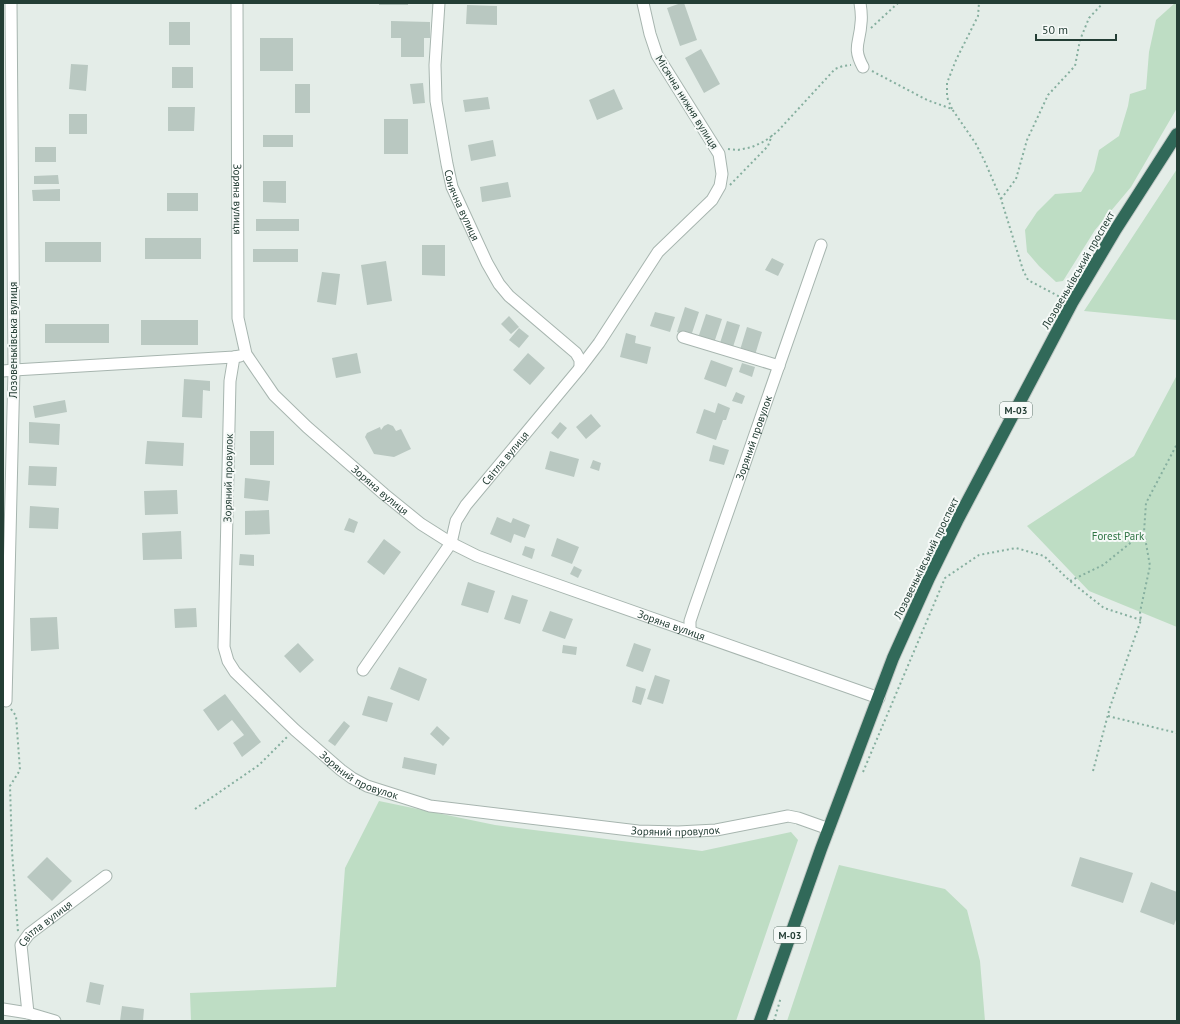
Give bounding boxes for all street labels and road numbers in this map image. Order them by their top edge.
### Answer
street label: Місячна нижня вулиця [652,52,722,152]
street label: Зоряна вулиця [231,164,245,234]
street label: Сонячна вулиця [441,168,483,243]
street label: Лозовеньківський проспект [1038,208,1118,332]
street label: Лозовеньківська вулиця [6,282,20,399]
street label: Зоряний провулок [732,393,775,482]
road number: М-03 [1000,402,1032,418]
street label: Світла вулиця [479,428,532,488]
street label: Зоряний провулок [220,433,236,523]
street label: Зоряна вулиця [349,462,412,518]
street label: Лозовеньківський проспект [890,494,962,622]
street label: Зоряна вулиця [636,607,707,643]
street label: Зоряний провулок [317,748,401,803]
street label: Зоряний провулок [630,822,722,839]
street label: Світла вулиця [15,897,75,949]
road number: М-03 [774,927,806,943]

